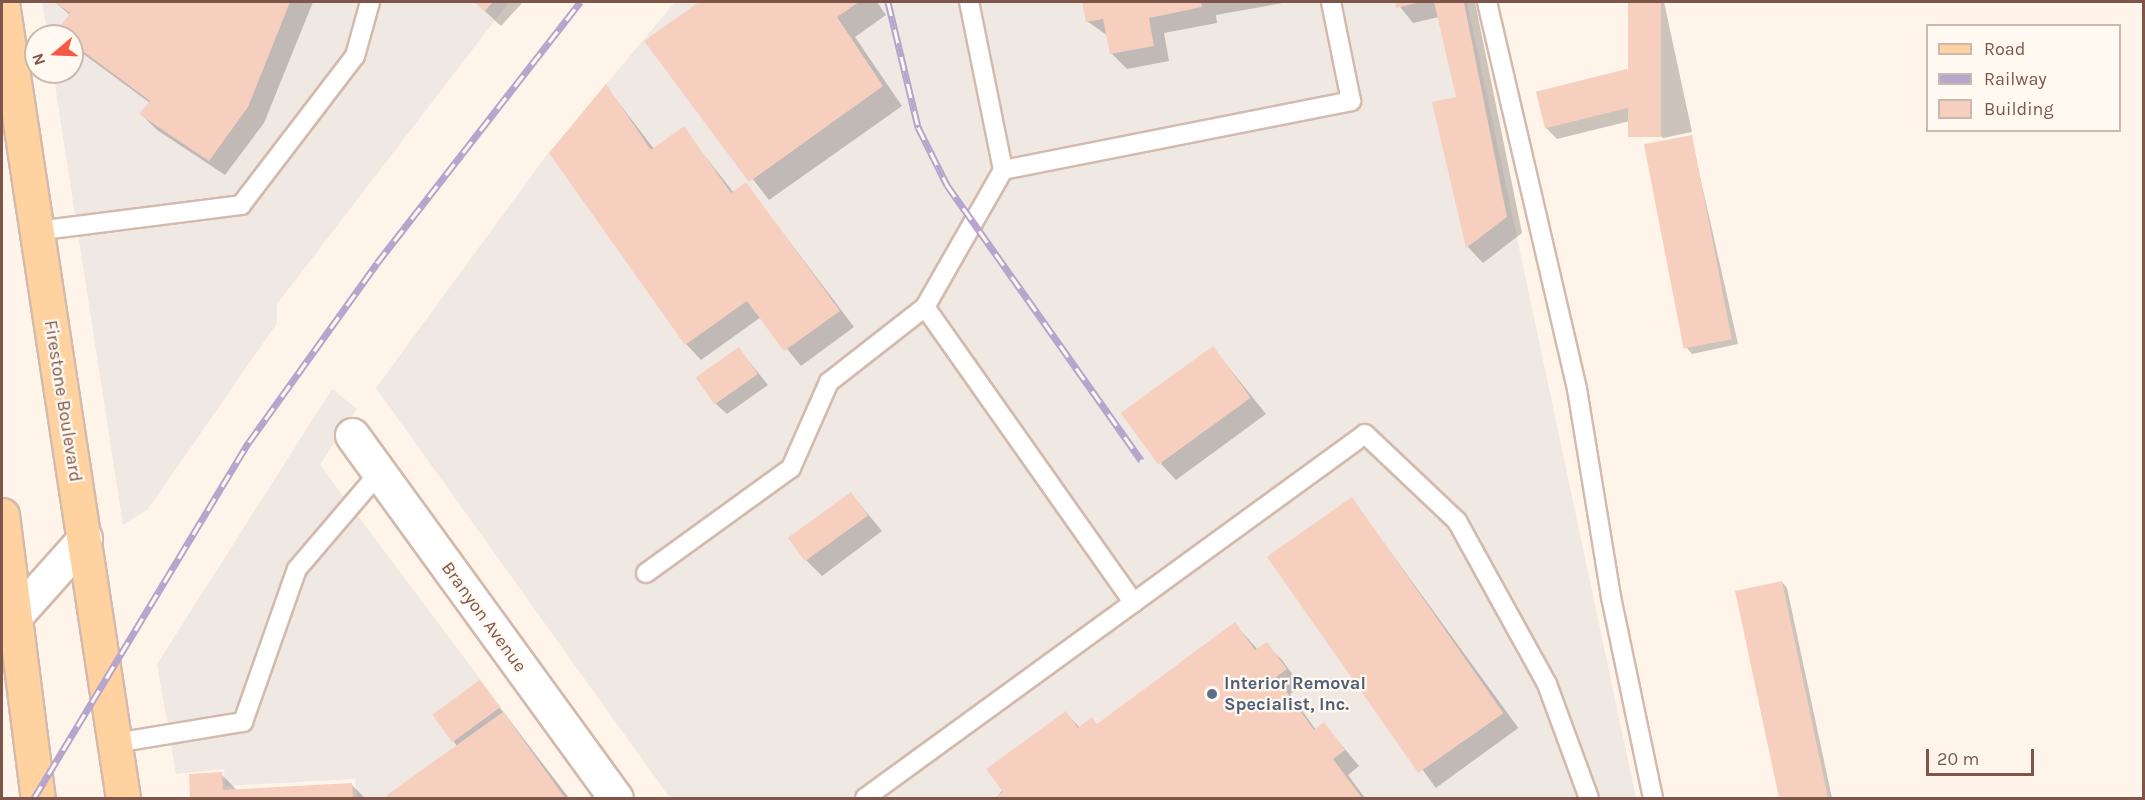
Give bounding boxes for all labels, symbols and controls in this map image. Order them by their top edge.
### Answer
north arrow [24,24,84,84]
legend [1926,24,2121,132]
text: Road [1984,38,2025,60]
text: N [28,51,49,68]
text: Railway [1984,68,2047,90]
text: Building [1984,98,2054,120]
street label: Firestone Boulevard [40,319,86,483]
street label: Branyon Avenue [437,558,531,676]
place label: Interior Removal Specialist, Inc. [1224,673,1366,716]
marker: Interior Removal Specialist, Inc. [1205,687,1219,701]
scale bar [1929,737,2037,775]
text: 20 m [1937,748,1979,770]

